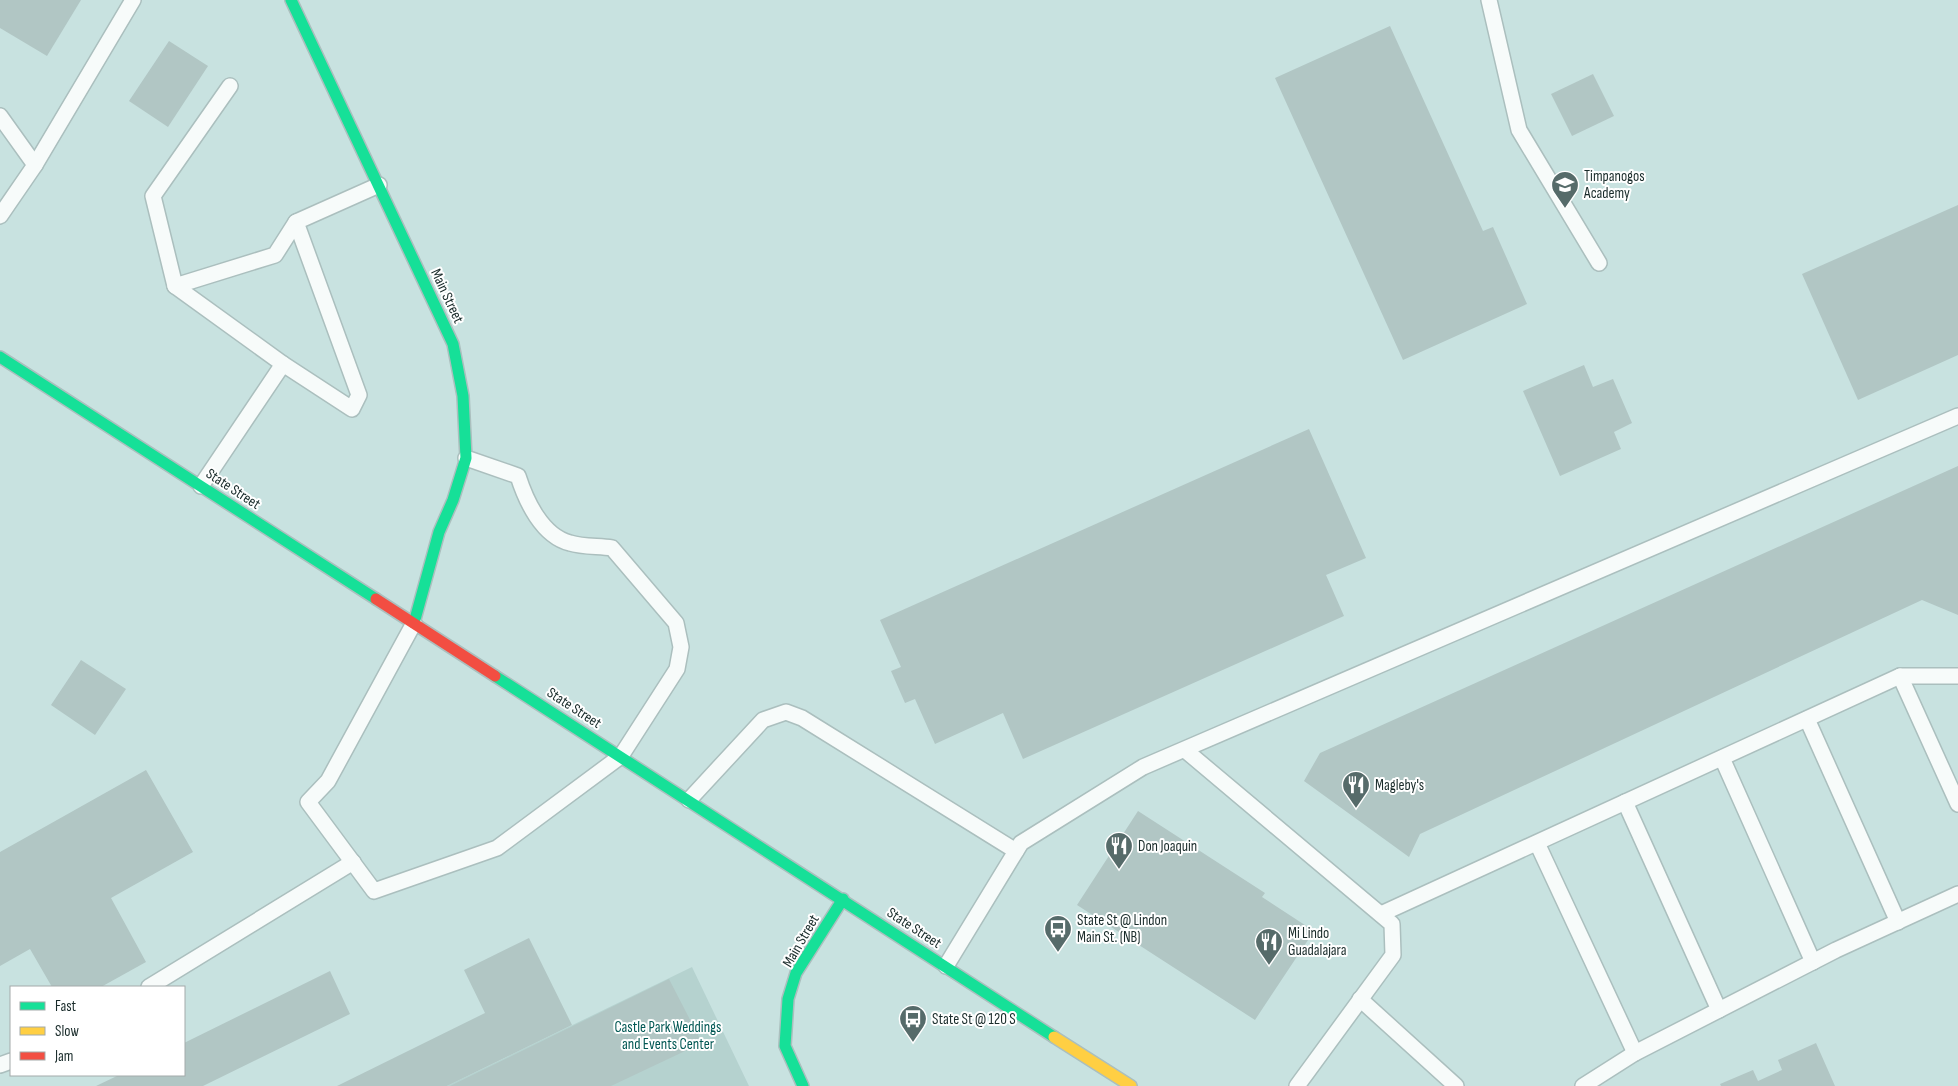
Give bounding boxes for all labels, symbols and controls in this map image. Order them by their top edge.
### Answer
place label: Timpanogos Academy [1583,167,1645,203]
school or university icon: Timpanogos Academy [1550,170,1580,209]
street label: Main Street [426,266,468,327]
street label: State Street [202,464,264,514]
street label: State Street [543,683,605,733]
restaurant icon: Magleby's [1341,770,1371,809]
place label: Magleby's [1375,776,1424,795]
restaurant icon: Don Joaquin [1104,831,1134,870]
place label: Don Joaquin [1138,837,1197,856]
street label: State Street [883,903,945,953]
street label: Main Street [778,911,824,971]
place label: State St @ Lindon Main St. (NB) [1077,911,1167,947]
bus stop icon: State St @ Lindon Main St. (NB) [1043,914,1073,953]
place label: Mi Lindo Guadalajara [1288,924,1347,960]
restaurant icon: Mi Lindo Guadalajara [1254,927,1284,966]
legend [10,986,185,1076]
text: Fast [55,997,77,1016]
bus stop icon: State St @ 120 S [898,1004,928,1043]
place label: State St @ 120 S [932,1010,1016,1029]
park label: Castle Park Weddings and Events Center [615,1018,721,1054]
text: Slow [55,1022,79,1041]
text: Jam [54,1047,73,1066]

